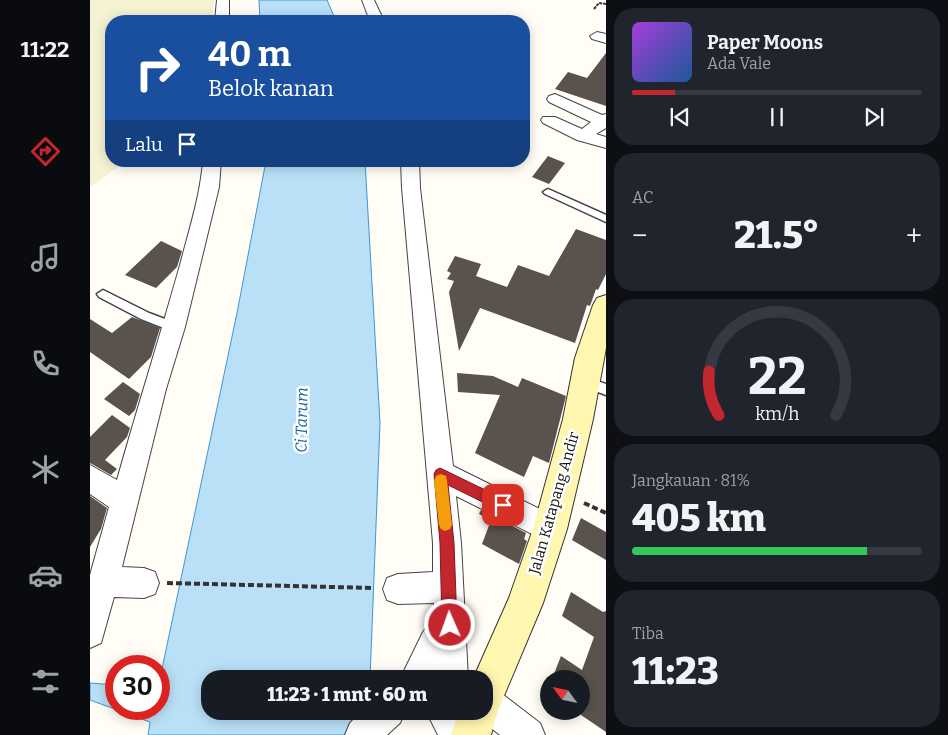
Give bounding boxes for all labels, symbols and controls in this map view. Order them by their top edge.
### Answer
text: Paper Moons [707,31,823,54]
text: 40 m [208,33,291,75]
icon: right [125,35,190,100]
text: 11:22 [21,36,69,63]
text: Ada Vale [707,54,771,73]
text: Belok kanan [208,75,334,102]
icon: previous [666,103,694,131]
icon: pause [763,103,791,131]
icon: next [860,103,888,131]
icon: arrive [173,130,201,158]
text: Lalu [125,133,163,156]
icon: directions [28,134,63,169]
text: AC [632,188,653,207]
text: 21.5° [734,212,820,258]
text: − [632,219,647,252]
text: + [906,219,922,252]
icon: music [28,240,63,275]
text: 22 [748,345,806,408]
icon: phone [28,346,63,381]
water label: Ci Tarum [291,387,312,453]
text: km/h [755,403,799,425]
street label: Jalan Katapang Andir [525,429,583,577]
icon: climate [28,452,63,487]
text: Jangkauan · 81% [632,471,750,490]
pin [482,484,524,526]
icon: arrive [489,491,517,519]
text: 405 km [632,495,766,541]
icon: car [28,558,63,593]
position arrow [423,598,475,650]
text: Tiba [632,624,664,643]
text: 11:23 [632,648,719,694]
speed limit sign: 30 [105,655,170,720]
icon: filters [28,664,63,699]
north arrow [540,670,590,720]
map controls [540,670,590,720]
text: 11:23 · 1 mnt · 60 m [267,683,427,706]

